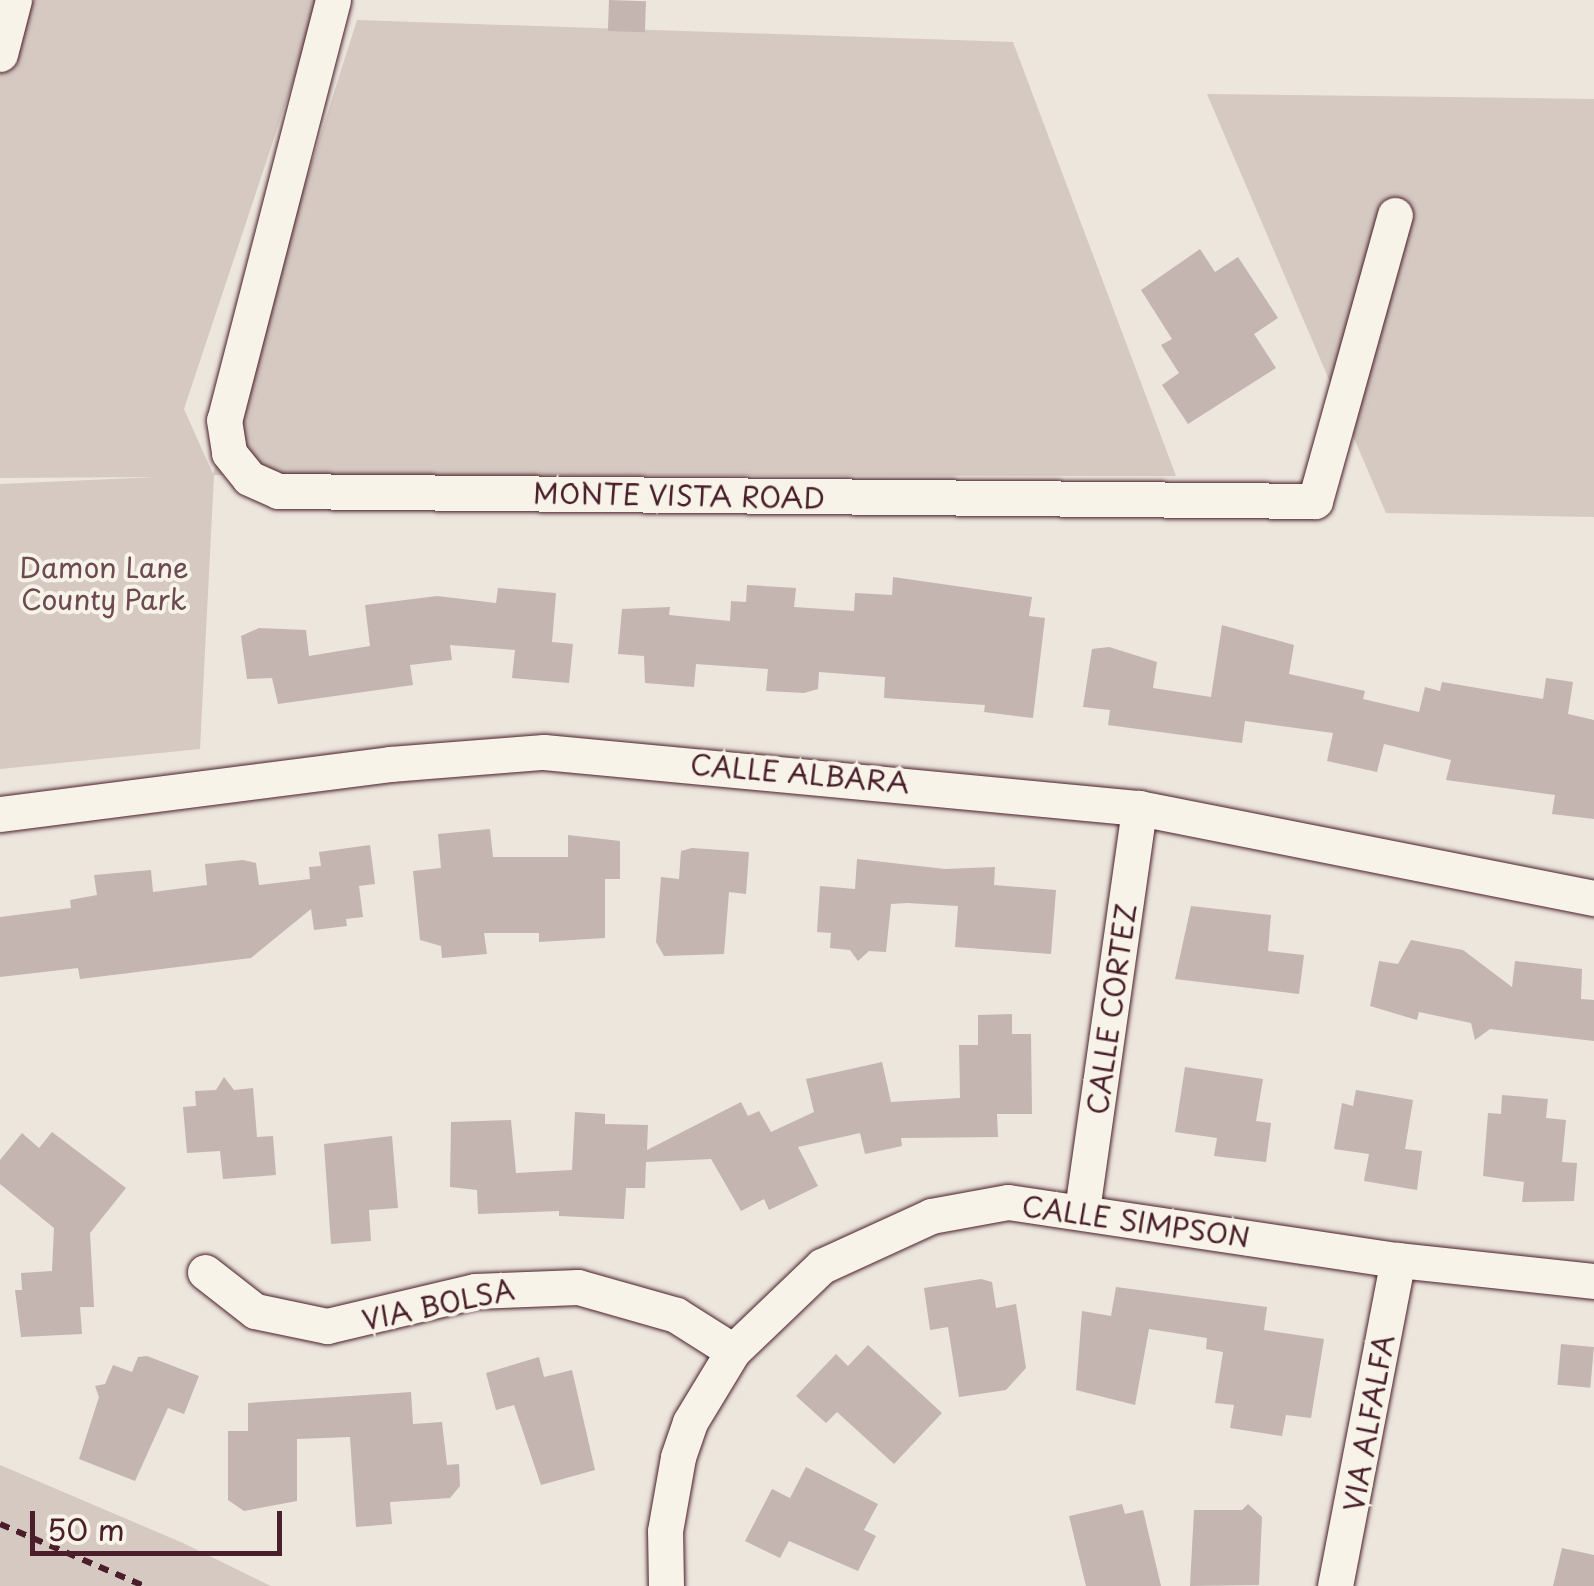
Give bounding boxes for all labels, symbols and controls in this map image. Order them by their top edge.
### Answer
street label: MONTE VISTA ROAD [533,476,825,514]
park label: Damon Lane County Park [19,550,189,616]
street label: CALLE ALBARA [688,747,912,799]
street label: CALLE CORTEZ [1079,899,1143,1119]
street label: CALLE SIMPSON [1018,1188,1254,1254]
street label: VIA BOLSA [359,1272,517,1336]
street label: VIA ALFALFA [1336,1330,1400,1516]
scale bar [35,1491,288,1553]
text: 50 m [47,1506,125,1551]

